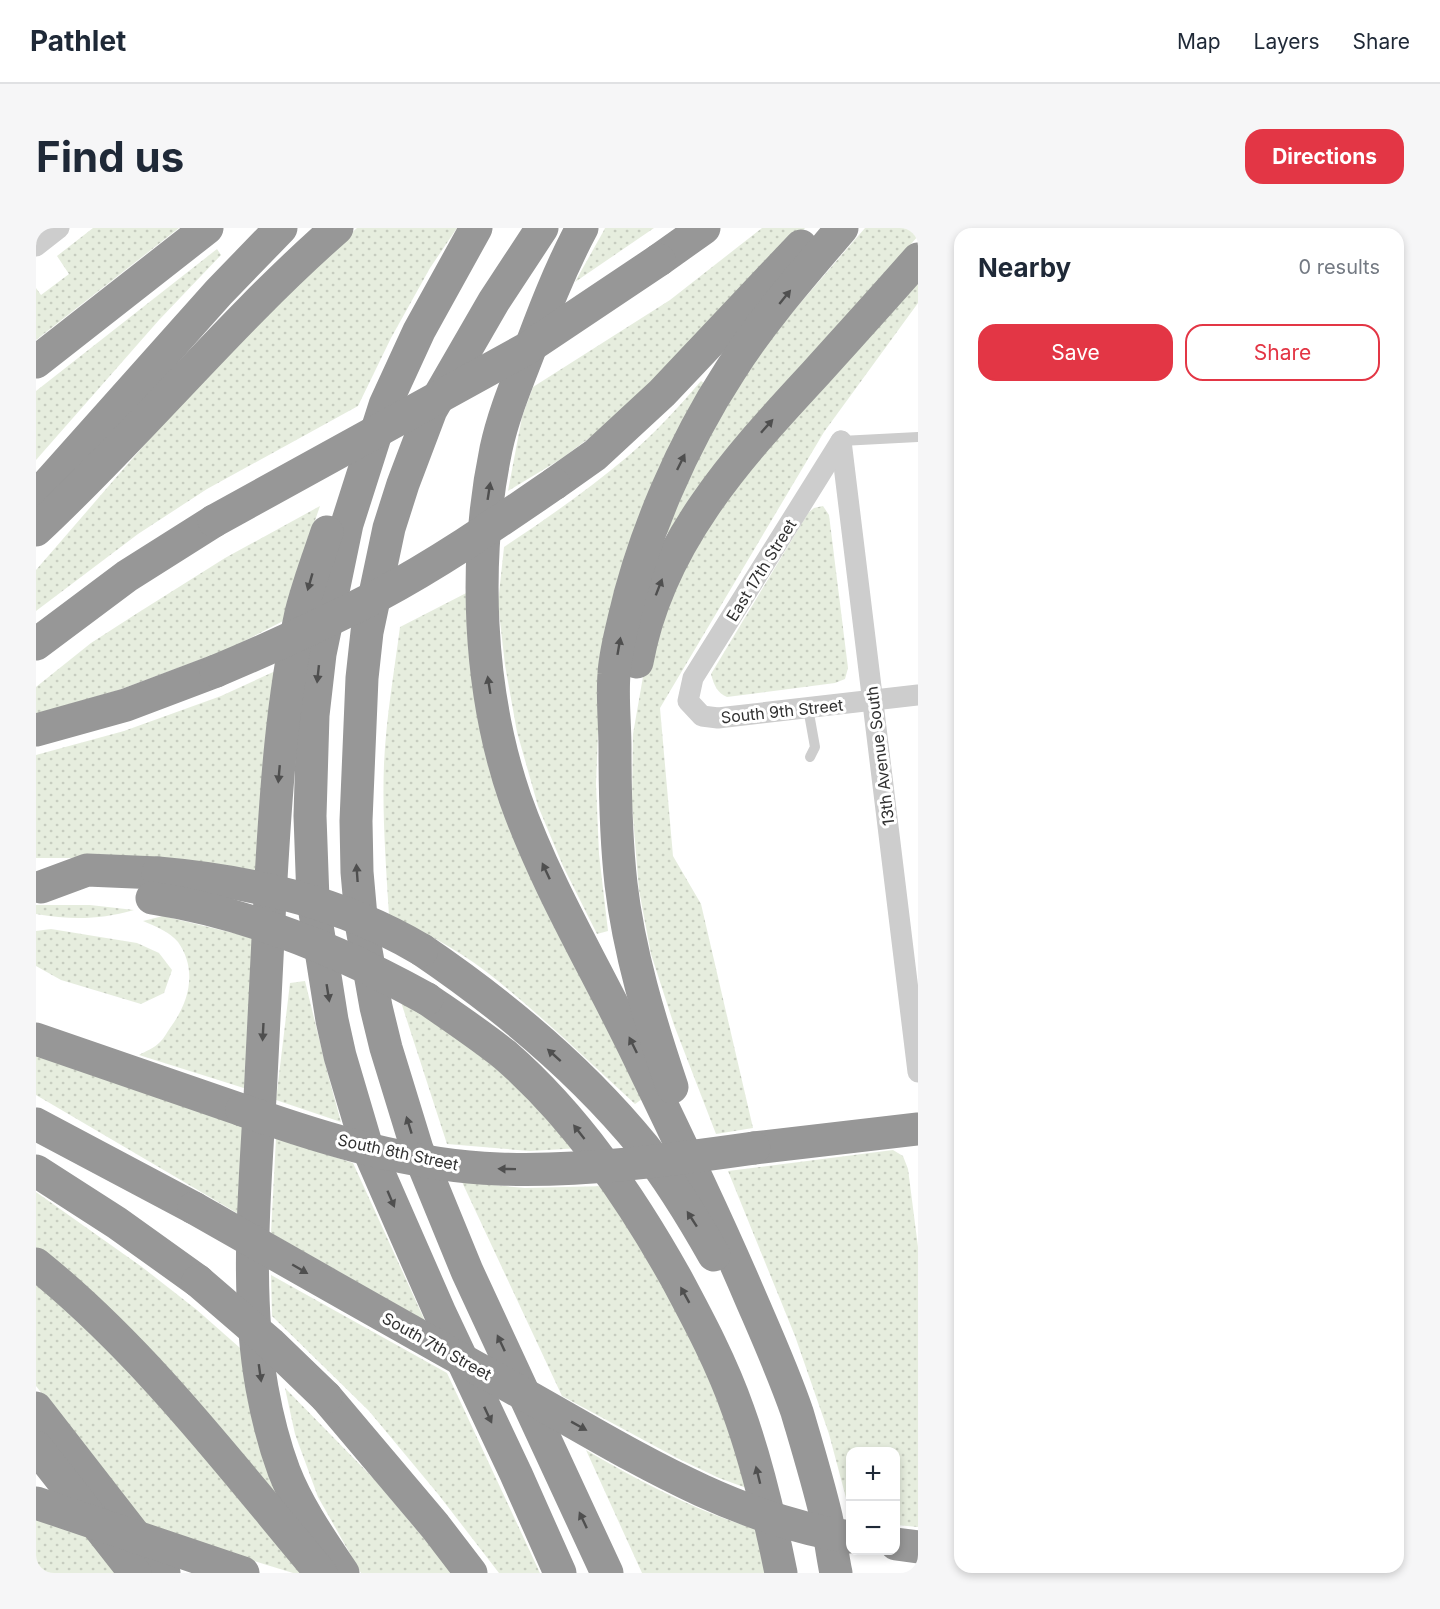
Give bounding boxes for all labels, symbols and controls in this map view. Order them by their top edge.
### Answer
text: Pathlet [30,24,126,58]
text: Map [1177,29,1221,54]
text: Layers [1254,29,1320,54]
text: Share [1353,29,1410,54]
button: Directions [1245,129,1404,184]
text: Find us [36,131,184,182]
text: Nearby [978,252,1071,283]
text: 0 results [1298,255,1380,279]
one-way arrow [778,290,790,305]
button: Save [978,324,1173,381]
button: Share [1185,324,1380,381]
one-way arrow [760,419,773,434]
one-way arrow [676,453,686,470]
one-way arrow [484,481,493,500]
street label: East 17th Street [722,515,800,625]
one-way arrow [305,573,314,591]
one-way arrow [654,578,664,596]
one-way arrow [615,636,624,655]
one-way arrow [313,664,323,683]
one-way arrow [485,675,494,694]
street label: 13th Avenue South [862,685,898,827]
street label: South 9th Street [720,695,844,727]
one-way arrow [274,765,284,784]
one-way arrow [541,861,551,879]
one-way arrow [353,863,362,882]
one-way arrow [324,984,333,1003]
one-way arrow [259,1022,268,1041]
one-way arrow [629,1037,638,1054]
one-way arrow [546,1048,561,1062]
one-way arrow [404,1116,413,1134]
one-way arrow [572,1124,585,1140]
street label: South 8th Street [336,1129,460,1175]
one-way arrow [498,1164,517,1174]
one-way arrow [386,1191,395,1208]
one-way arrow [687,1211,698,1227]
one-way arrow [291,1263,308,1273]
one-way arrow [680,1286,690,1303]
street label: South 7th Street [379,1308,495,1384]
one-way arrow [496,1333,506,1351]
one-way arrow [256,1364,265,1383]
one-way arrow [483,1407,492,1424]
one-way arrow [571,1421,588,1431]
map controls [846,1447,900,1555]
button: + [846,1447,900,1501]
one-way arrow [753,1466,762,1484]
button: − [846,1501,900,1555]
one-way arrow [578,1511,587,1528]

